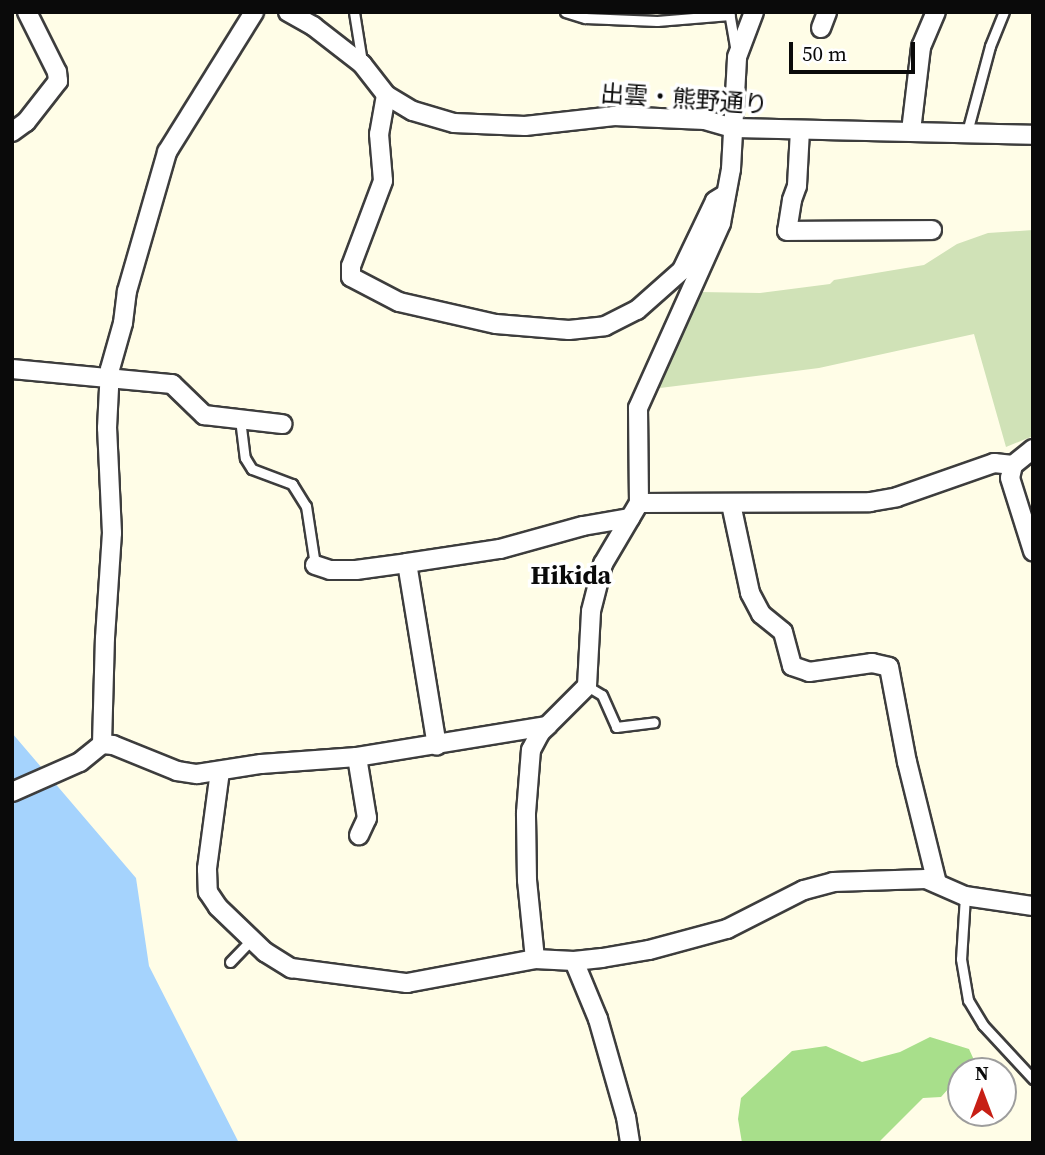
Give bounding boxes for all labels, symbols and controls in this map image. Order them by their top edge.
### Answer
scale bar [793,28,919,72]
text: 50 m [802,39,847,68]
street label: 出雲・熊野通り [599,79,769,119]
district label: Hikida [531,560,611,592]
north arrow [947,1057,1017,1127]
text: N [975,1060,989,1086]

